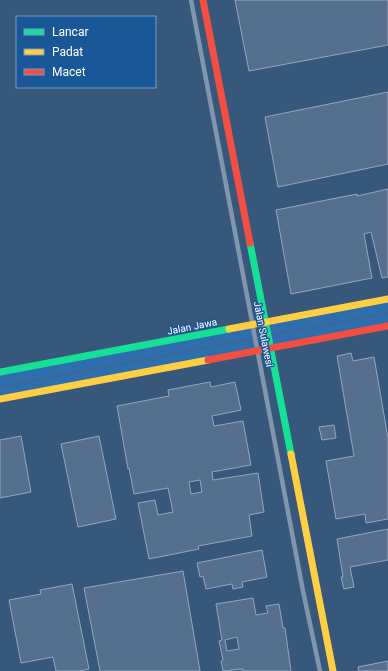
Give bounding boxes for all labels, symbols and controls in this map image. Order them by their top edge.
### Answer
legend [16,16,156,88]
text: Lancar [52,25,89,39]
text: Padat [52,45,83,59]
text: Macet [52,65,86,79]
street label: Jalan Sulawesi [252,300,275,368]
street label: Jalan Jawa [166,316,218,337]

